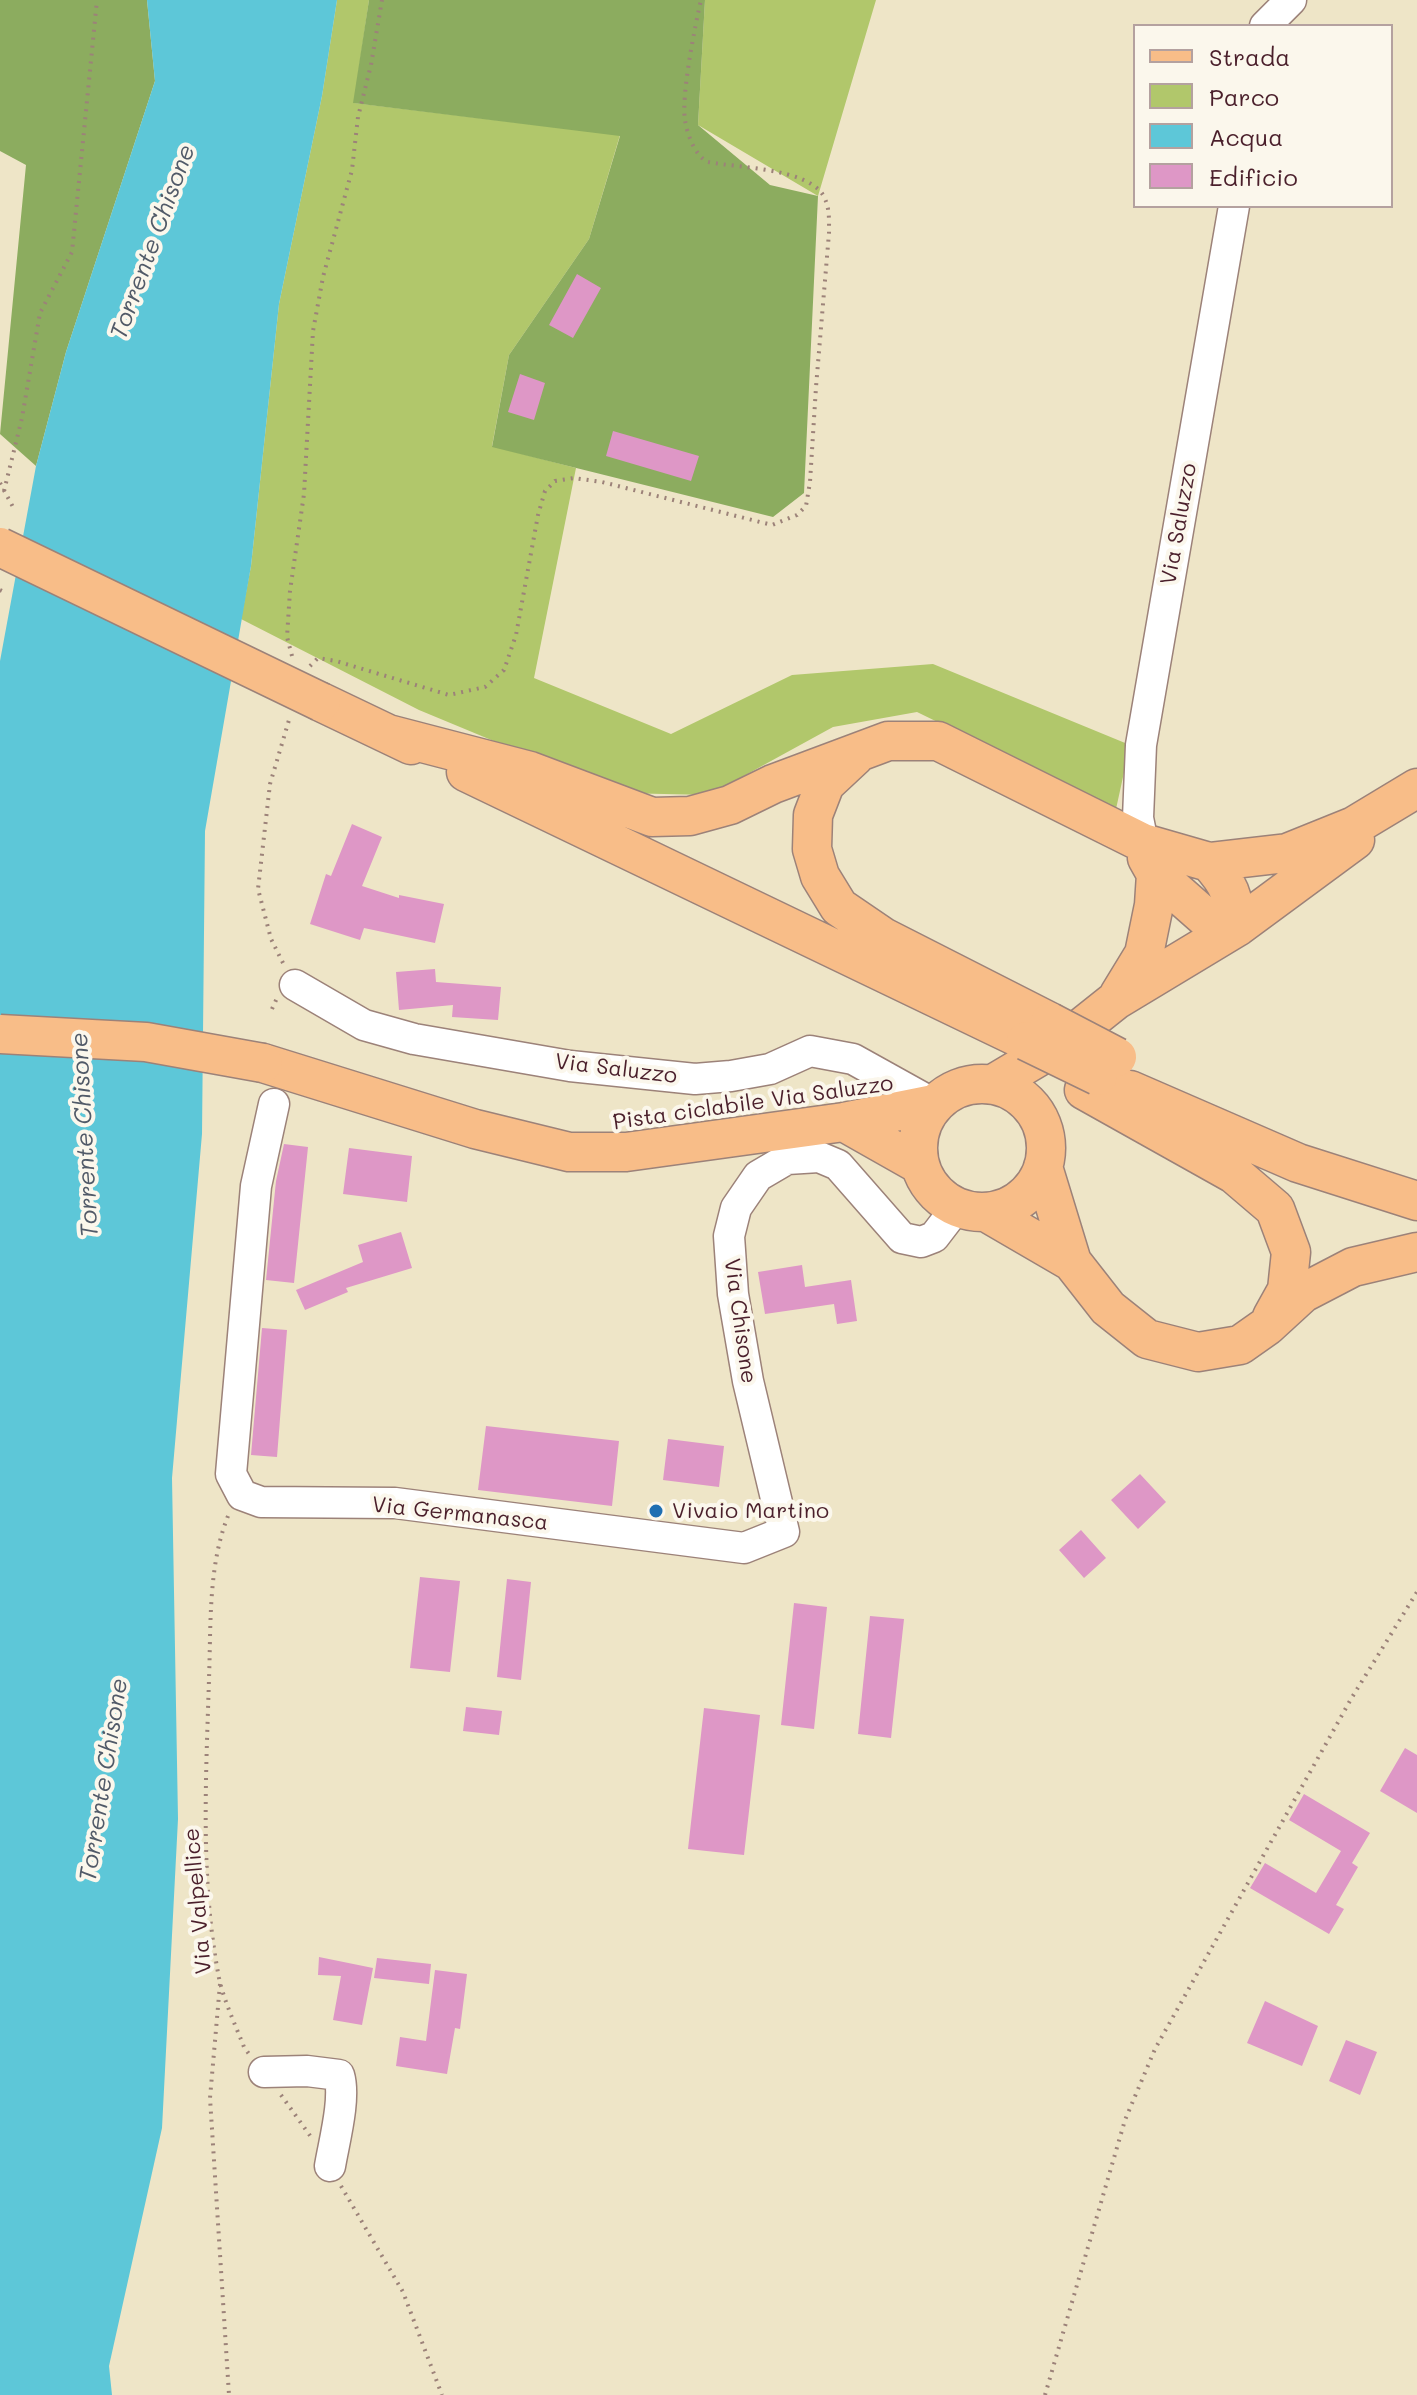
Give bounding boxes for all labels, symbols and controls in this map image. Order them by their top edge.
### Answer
legend [1133,24,1393,208]
text: Strada [1209,41,1290,72]
text: Parco [1209,81,1279,112]
text: Acqua [1209,121,1283,152]
water label: Torrente Chisone [104,141,202,343]
text: Edificio [1209,161,1298,192]
street label: Via Saluzzo [1155,461,1203,587]
water label: Torrente Chisone [65,1032,105,1238]
street label: Via Saluzzo [553,1048,679,1090]
street label: Pista ciclabile Via Saluzzo [611,1070,895,1136]
street label: Via Chisone [718,1257,762,1385]
street label: Via Germanasca [371,1492,549,1536]
place label: Vivaio Martino [672,1498,829,1524]
marker: Vivaio Martino [647,1502,665,1520]
water label: Torrente Chisone [74,1677,134,1883]
street label: Via Valpellice [178,1827,218,1975]

